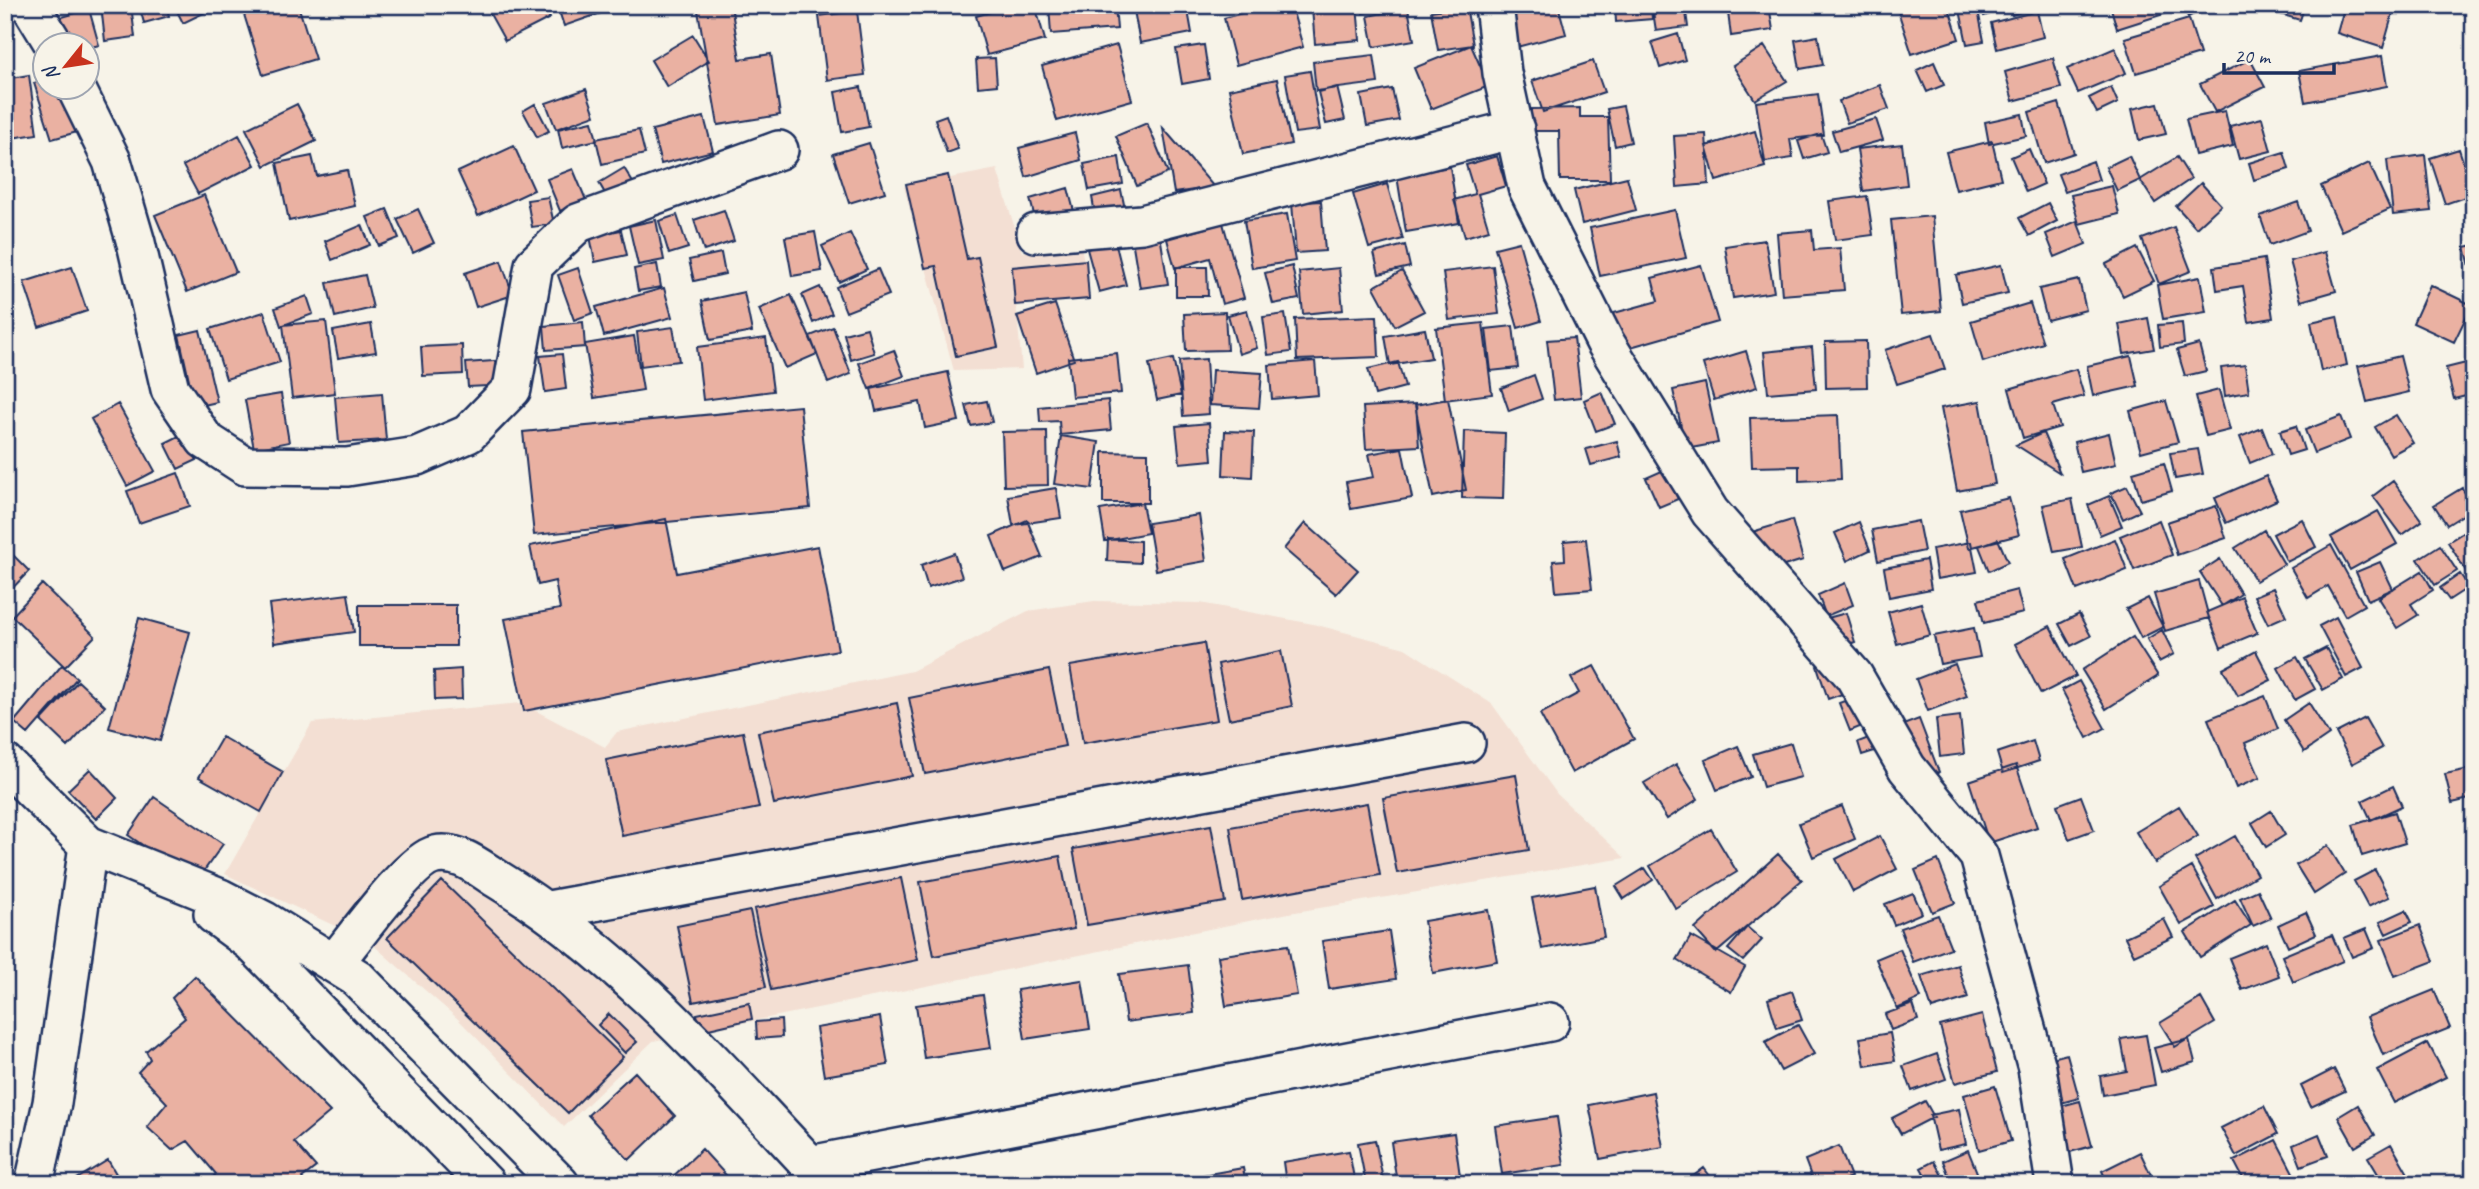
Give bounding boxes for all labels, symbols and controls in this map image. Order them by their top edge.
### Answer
north arrow [32,32,102,102]
scale bar [2224,32,2334,76]
text: 20 m [2234,43,2272,69]
text: N [37,60,65,85]

